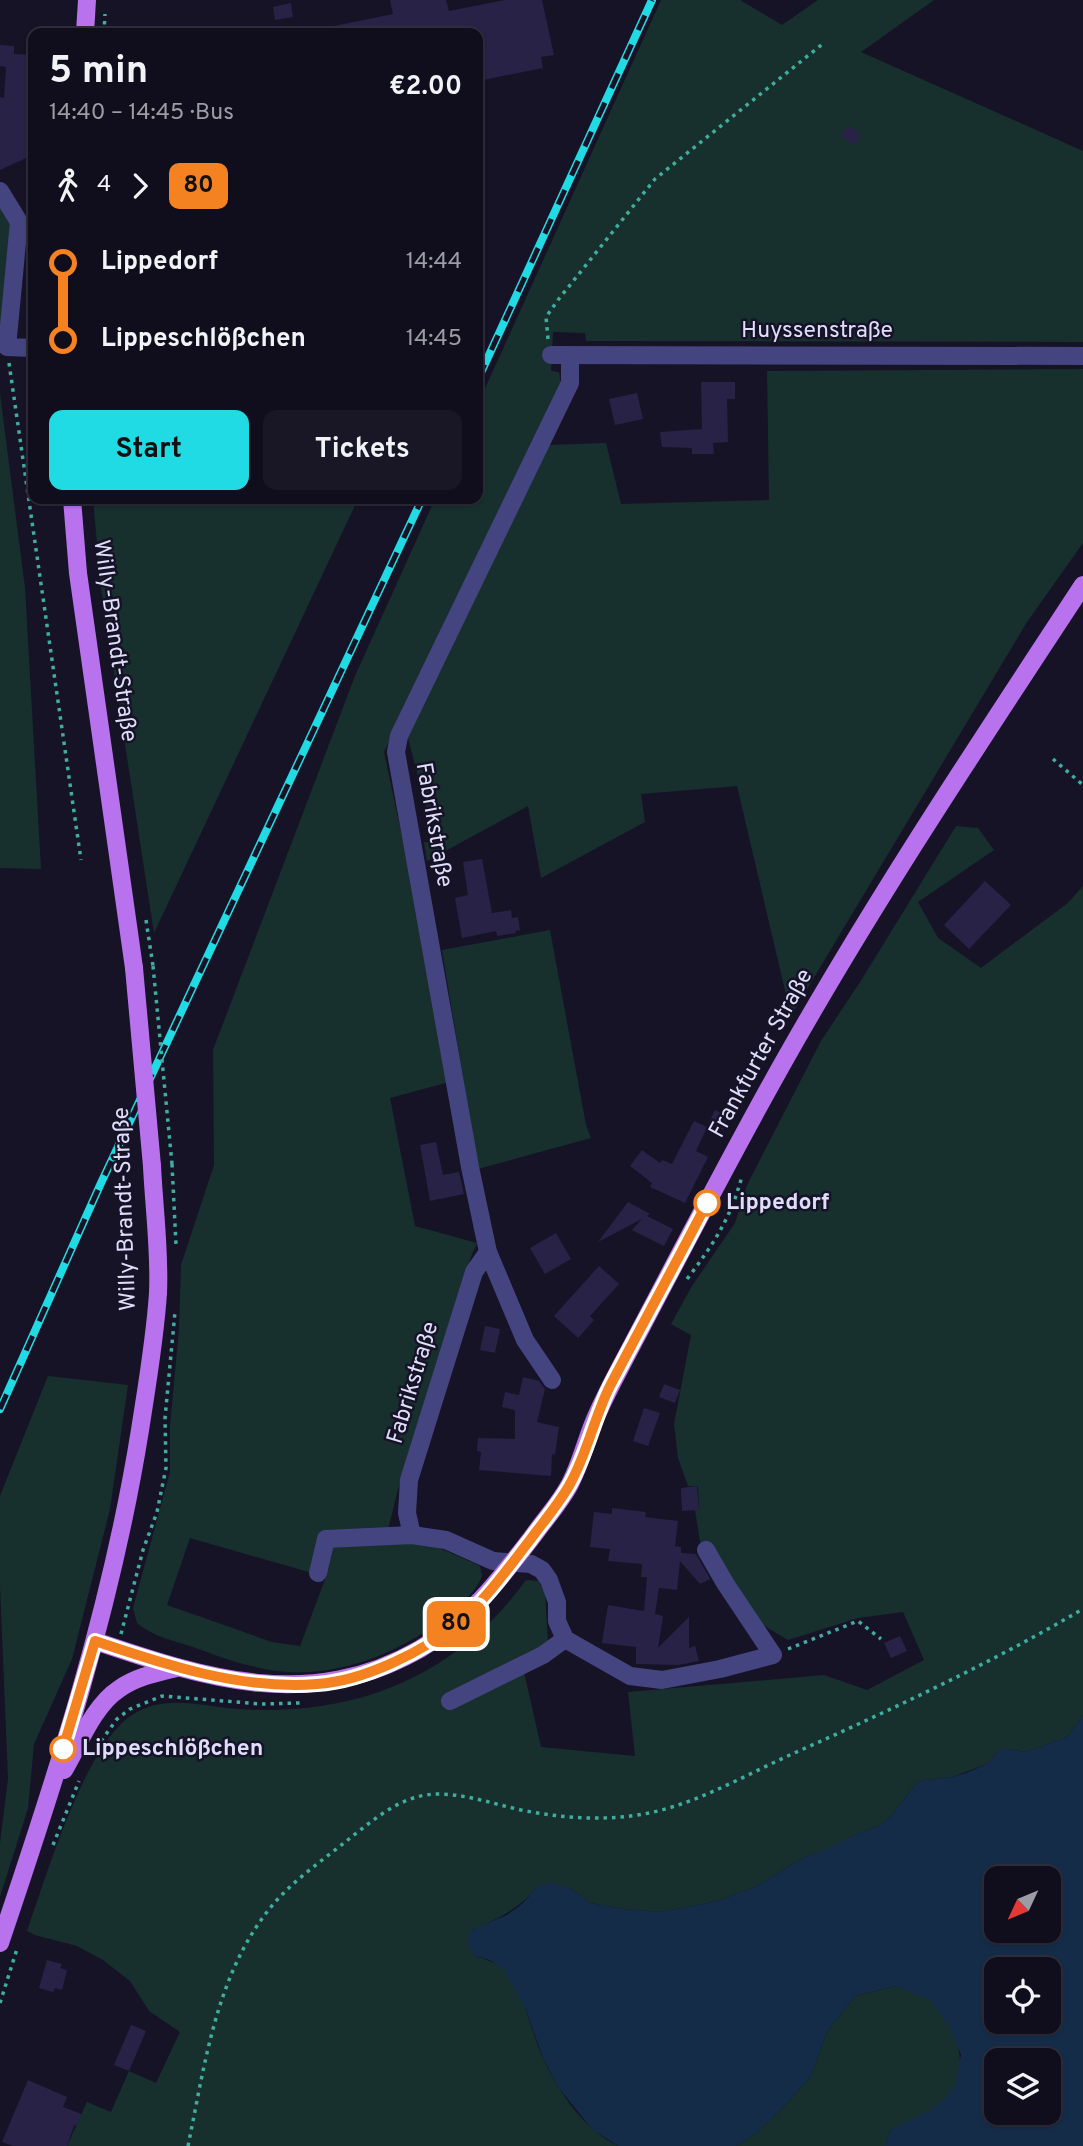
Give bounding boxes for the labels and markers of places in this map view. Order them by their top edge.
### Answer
place label: Lippedorf [726,1189,829,1218]
marker: Lippedorf [694,1190,720,1216]
place label: Lippeschlößchen [82,1735,263,1764]
marker: Lippeschlößchen [50,1736,76,1762]

